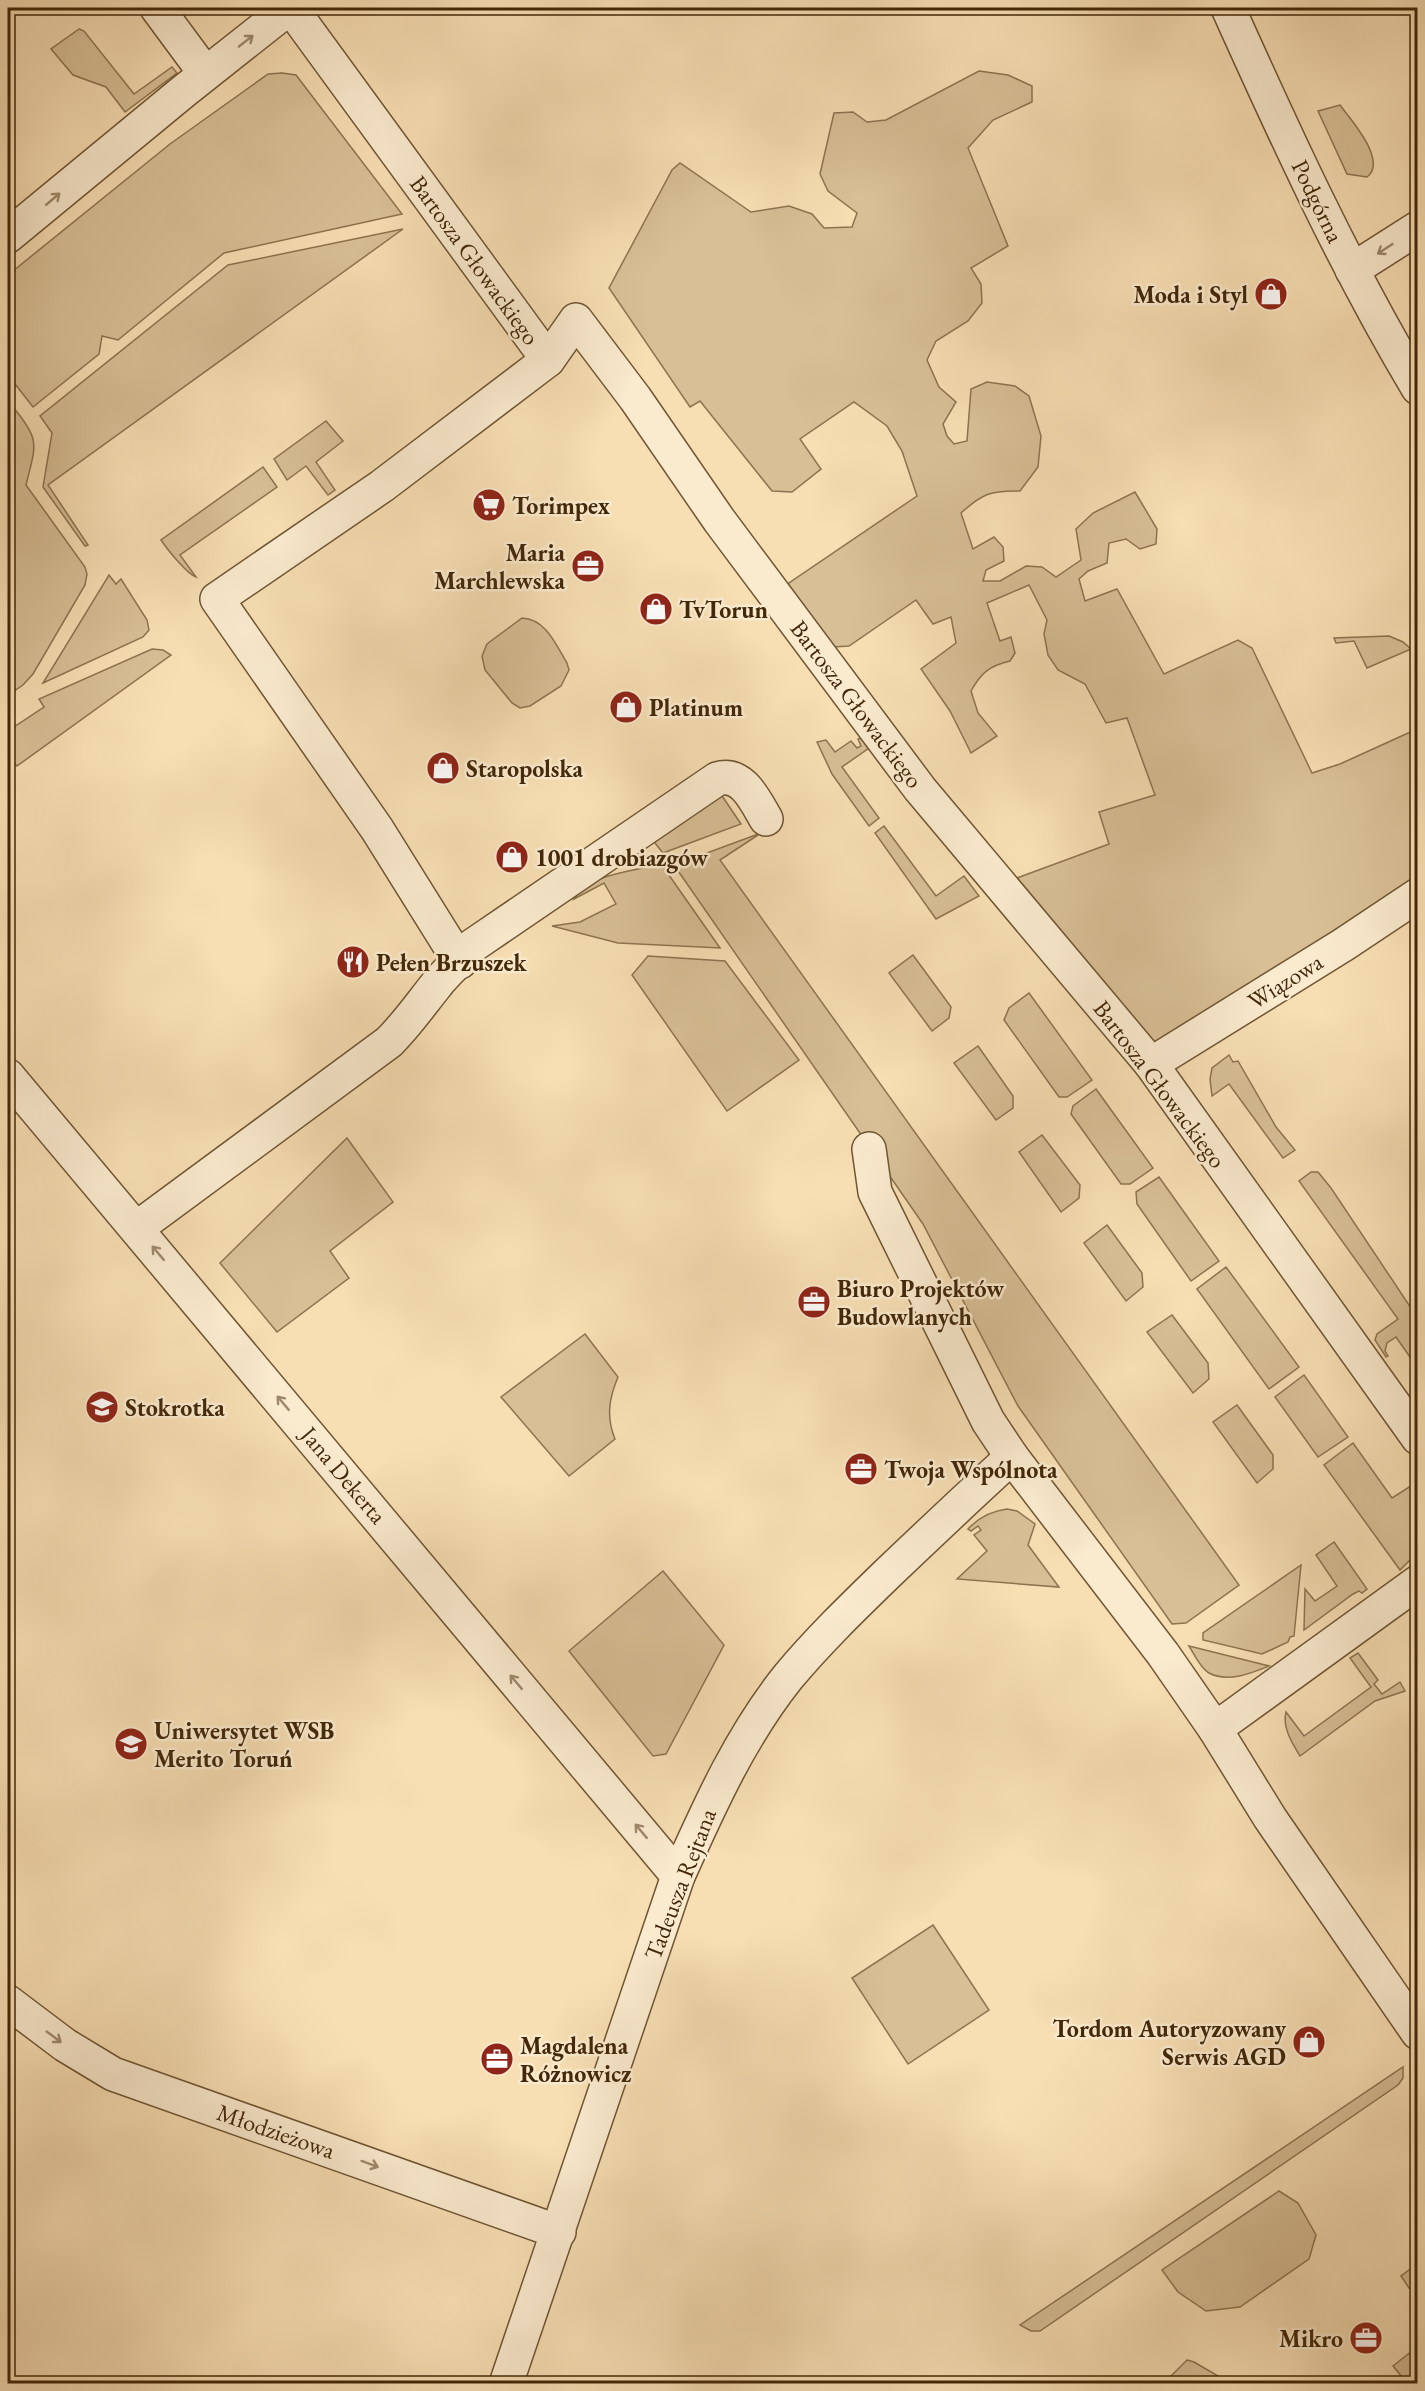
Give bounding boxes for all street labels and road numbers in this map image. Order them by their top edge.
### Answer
street label: Podgórna [1285,154,1352,248]
street label: Bartosza Głowackiego [403,169,547,351]
street label: Bartosza Głowackiego [784,614,930,794]
street label: Wiązowa [1242,946,1329,1016]
street label: Bartosza Głowackiego [1087,994,1233,1174]
street label: Jana Dekerta [293,1418,394,1530]
street label: Tadeusza Rejtana [637,1804,723,1964]
street label: Młodzieżowa [213,2096,340,2166]

